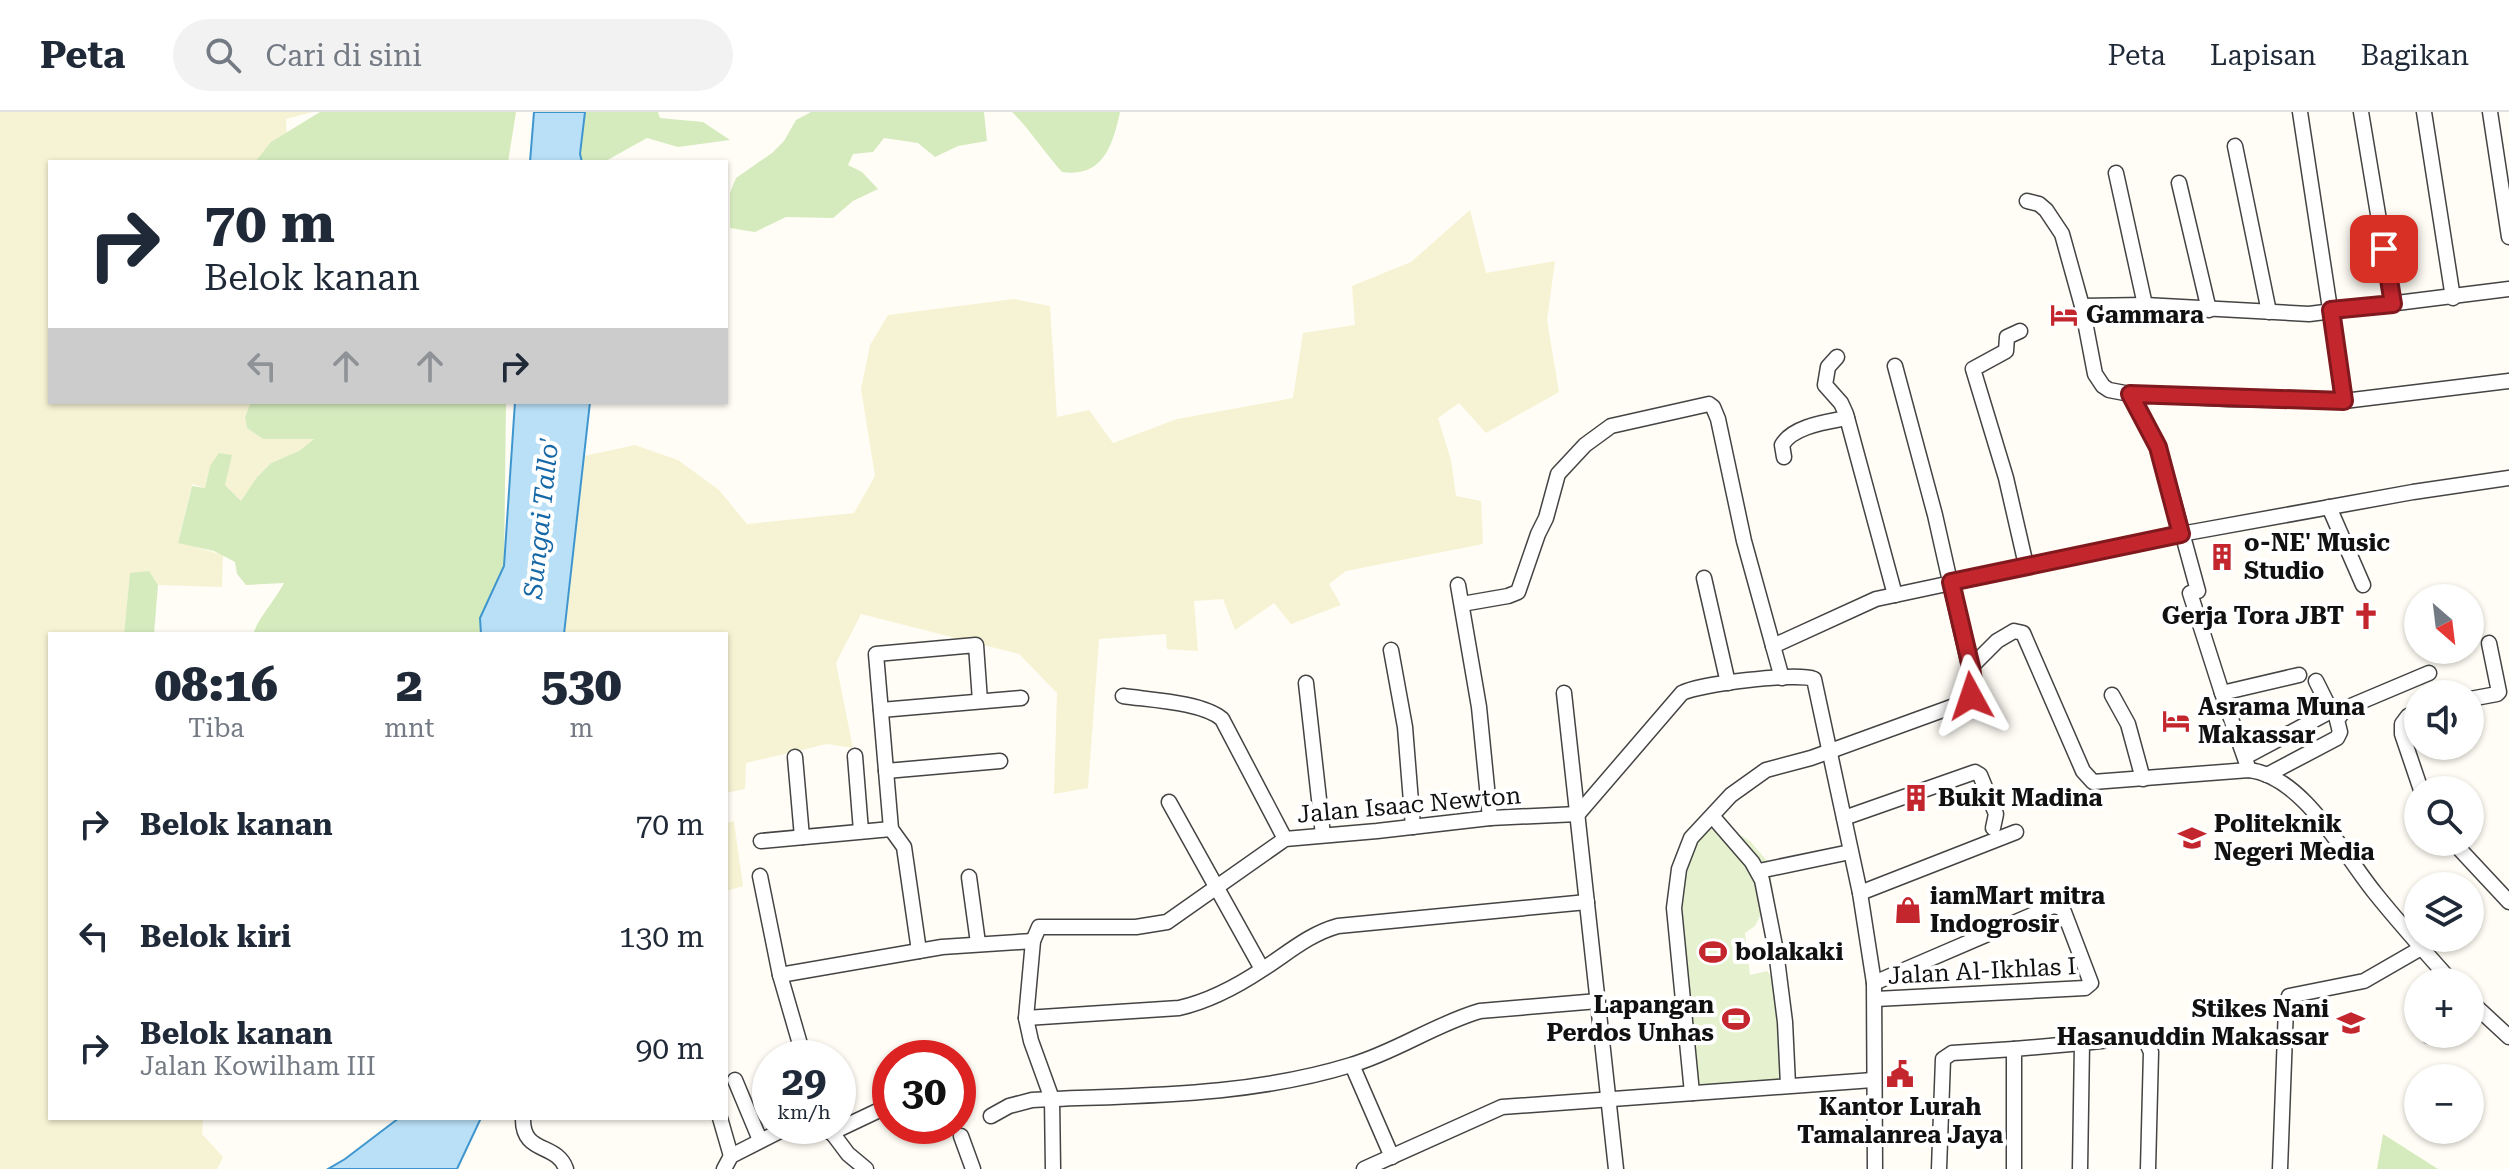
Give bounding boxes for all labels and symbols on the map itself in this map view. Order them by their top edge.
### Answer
pin [2350,215,2418,283]
hotel icon: Gammara [2049,300,2079,330]
place label: Gammara [2086,301,2204,329]
water label: Sungai Tallo' [518,436,564,601]
place label: o-NE' Music Studio [2244,529,2390,585]
building icon: o-NE' Music Studio [2207,542,2237,572]
north arrow [2404,584,2484,664]
church icon: Gerja Tora JBT [2351,601,2381,631]
place label: Gerja Tora JBT [2162,602,2344,630]
position arrow [1929,654,2013,738]
place label: Asrama Muna Makassar [2198,693,2365,749]
hotel icon: Asrama Muna Makassar [2161,706,2191,736]
street label: Jalan Isaac Newton [1296,781,1522,829]
building icon: Bukit Madina [1901,783,1931,813]
place label: Bukit Madina [1938,784,2103,812]
place label: Politeknik Negeri Media [2214,810,2375,866]
school or university icon: Politeknik Negeri Media [2177,823,2207,853]
place label: iamMart mitra Indogrosir [1930,882,2105,938]
shop icon: iamMart mitra Indogrosir [1893,895,1923,925]
sports icon: bolakaki [1698,937,1728,967]
place label: bolakaki [1735,938,1843,966]
street label: Jalan Al-Ikhlas I [1887,952,2077,990]
place label: Lapangan Perdos Unhas [1547,991,1714,1047]
place label: Stikes Nani Hasanuddin Makassar [2057,995,2329,1051]
sports icon: Lapangan Perdos Unhas [1721,1004,1751,1034]
school or university icon: Stikes Nani Hasanuddin Makassar [2336,1008,2366,1038]
speed limit sign: 30 [872,1040,976,1144]
public building icon: Kantor Lurah Tamalanrea Jaya [1885,1059,1915,1089]
place label: Kantor Lurah Tamalanrea Jaya [1797,1093,2003,1149]

